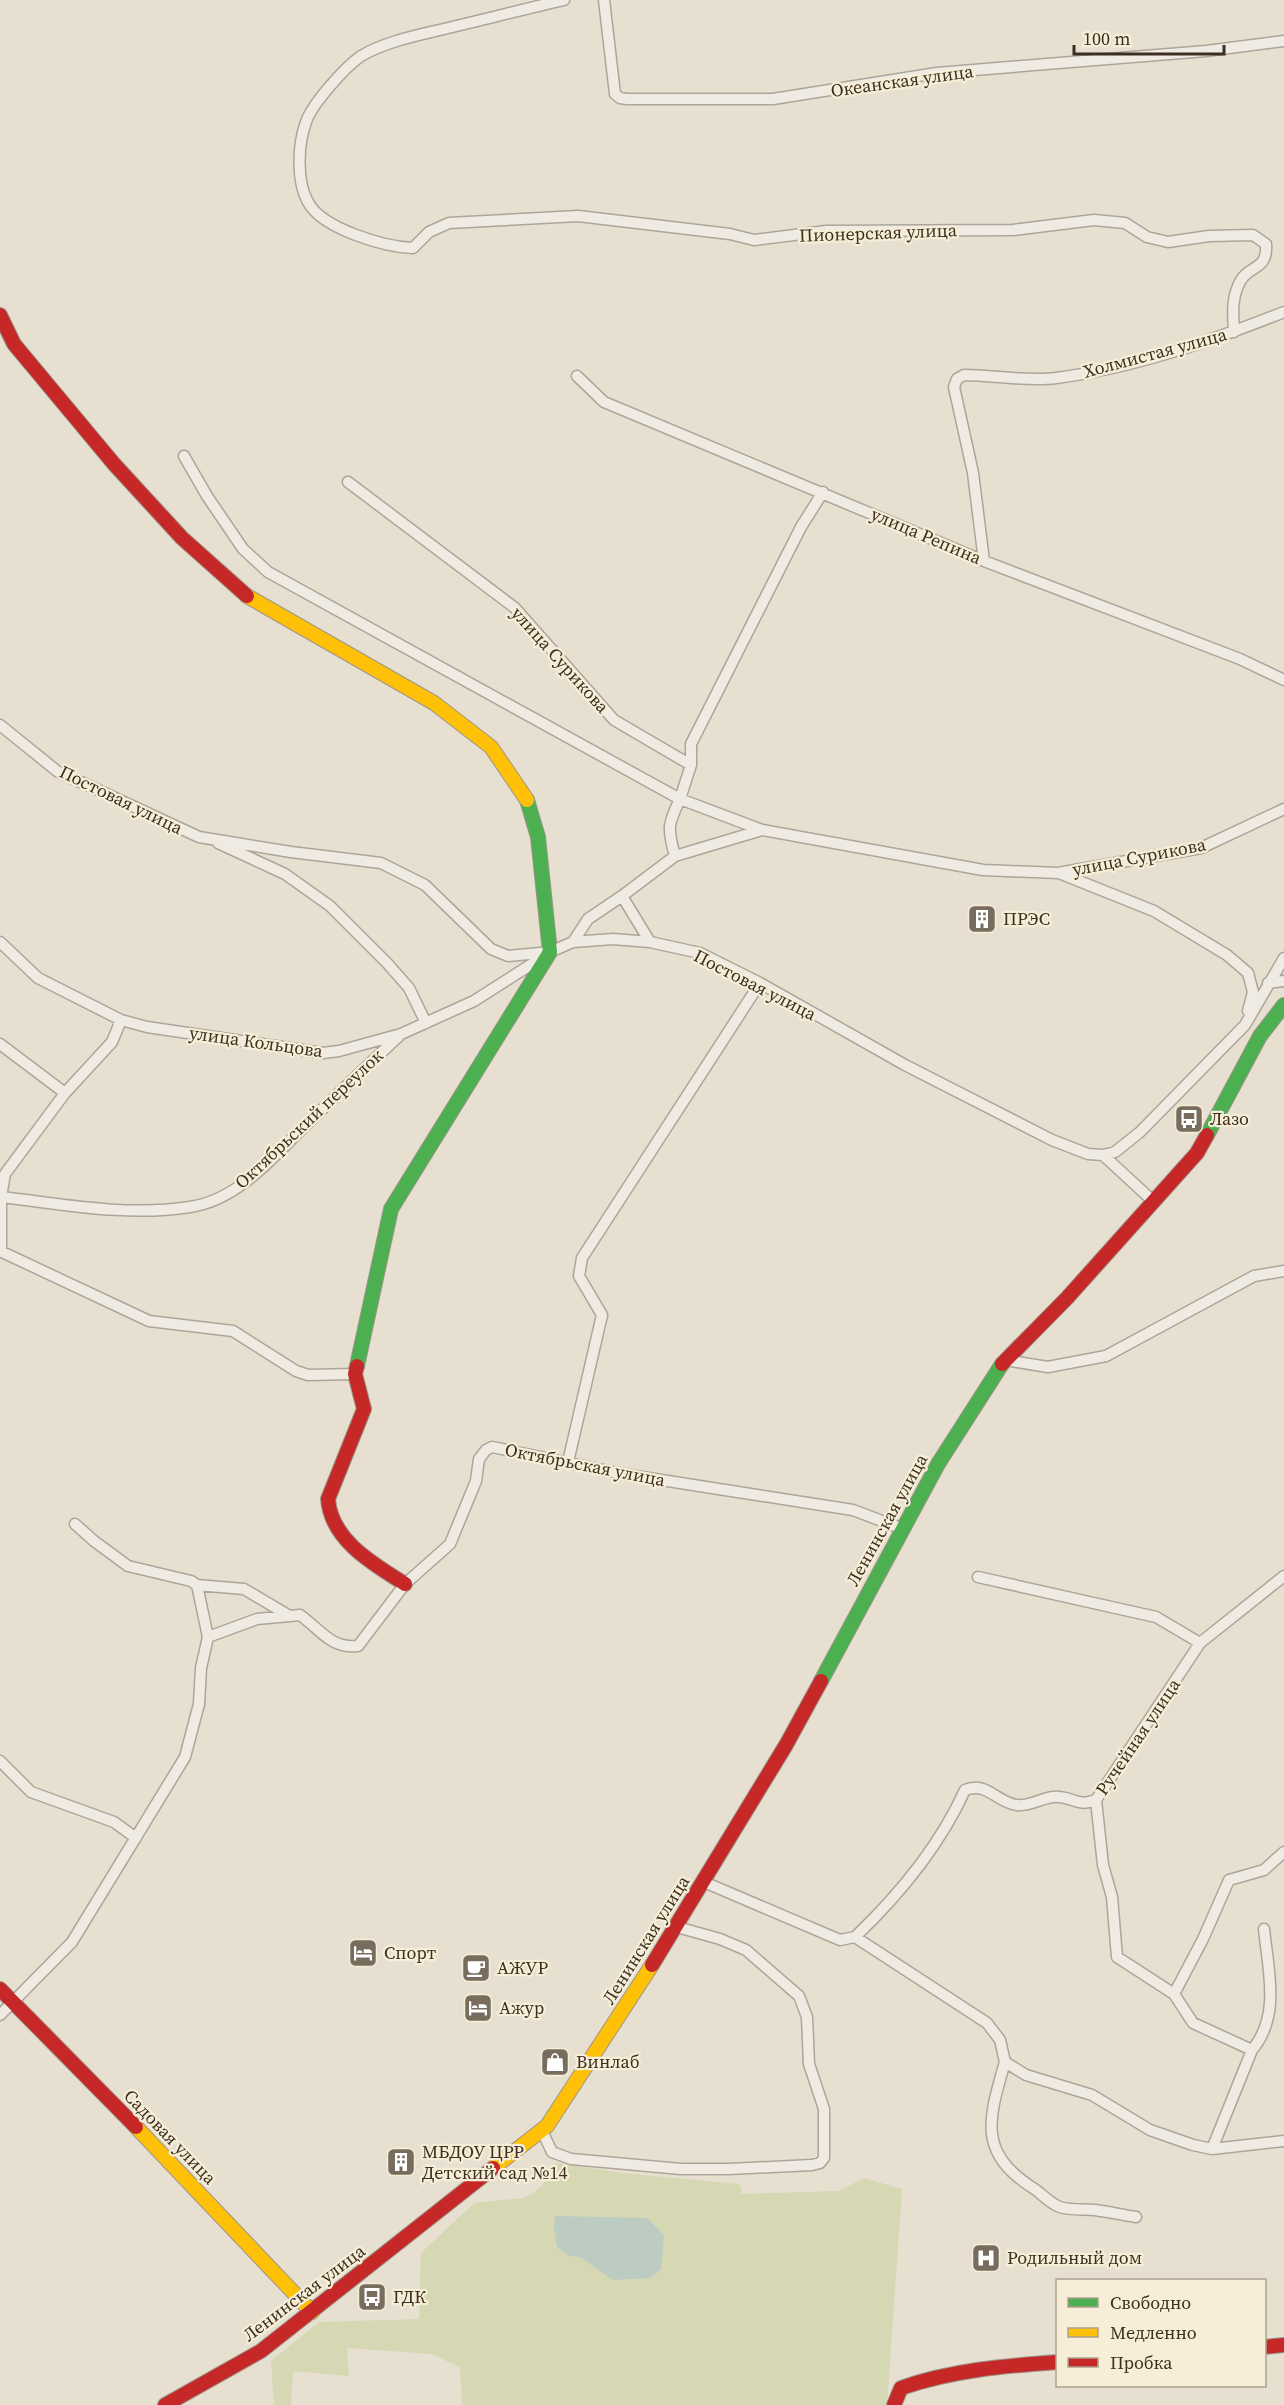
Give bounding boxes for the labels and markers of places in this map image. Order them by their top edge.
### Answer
building icon: ПРЭС [966,903,998,935]
place label: ПРЭС [1003,906,1050,931]
bus stop icon: Лазо [1173,1103,1205,1135]
place label: Лазо [1210,1106,1249,1131]
hotel icon: Спорт [347,1937,379,1969]
place label: Спорт [384,1940,437,1965]
cafe icon: АЖУР [460,1952,492,1984]
place label: АЖУР [497,1955,549,1980]
hotel icon: Ажур [462,1992,494,2024]
place label: Ажур [499,1995,544,2020]
shop icon: Винлаб [539,2046,571,2078]
place label: Винлаб [576,2049,639,2074]
place label: МБДОУ ЦРР Детский сад №14 [422,2139,568,2185]
building icon: МБДОУ ЦРР Детский сад №14 [385,2146,417,2178]
hospital icon: Родильный дом [970,2242,1002,2274]
place label: Родильный дом [1007,2245,1142,2270]
bus stop icon: ГДК [356,2281,388,2313]
place label: ГДК [393,2284,426,2309]

